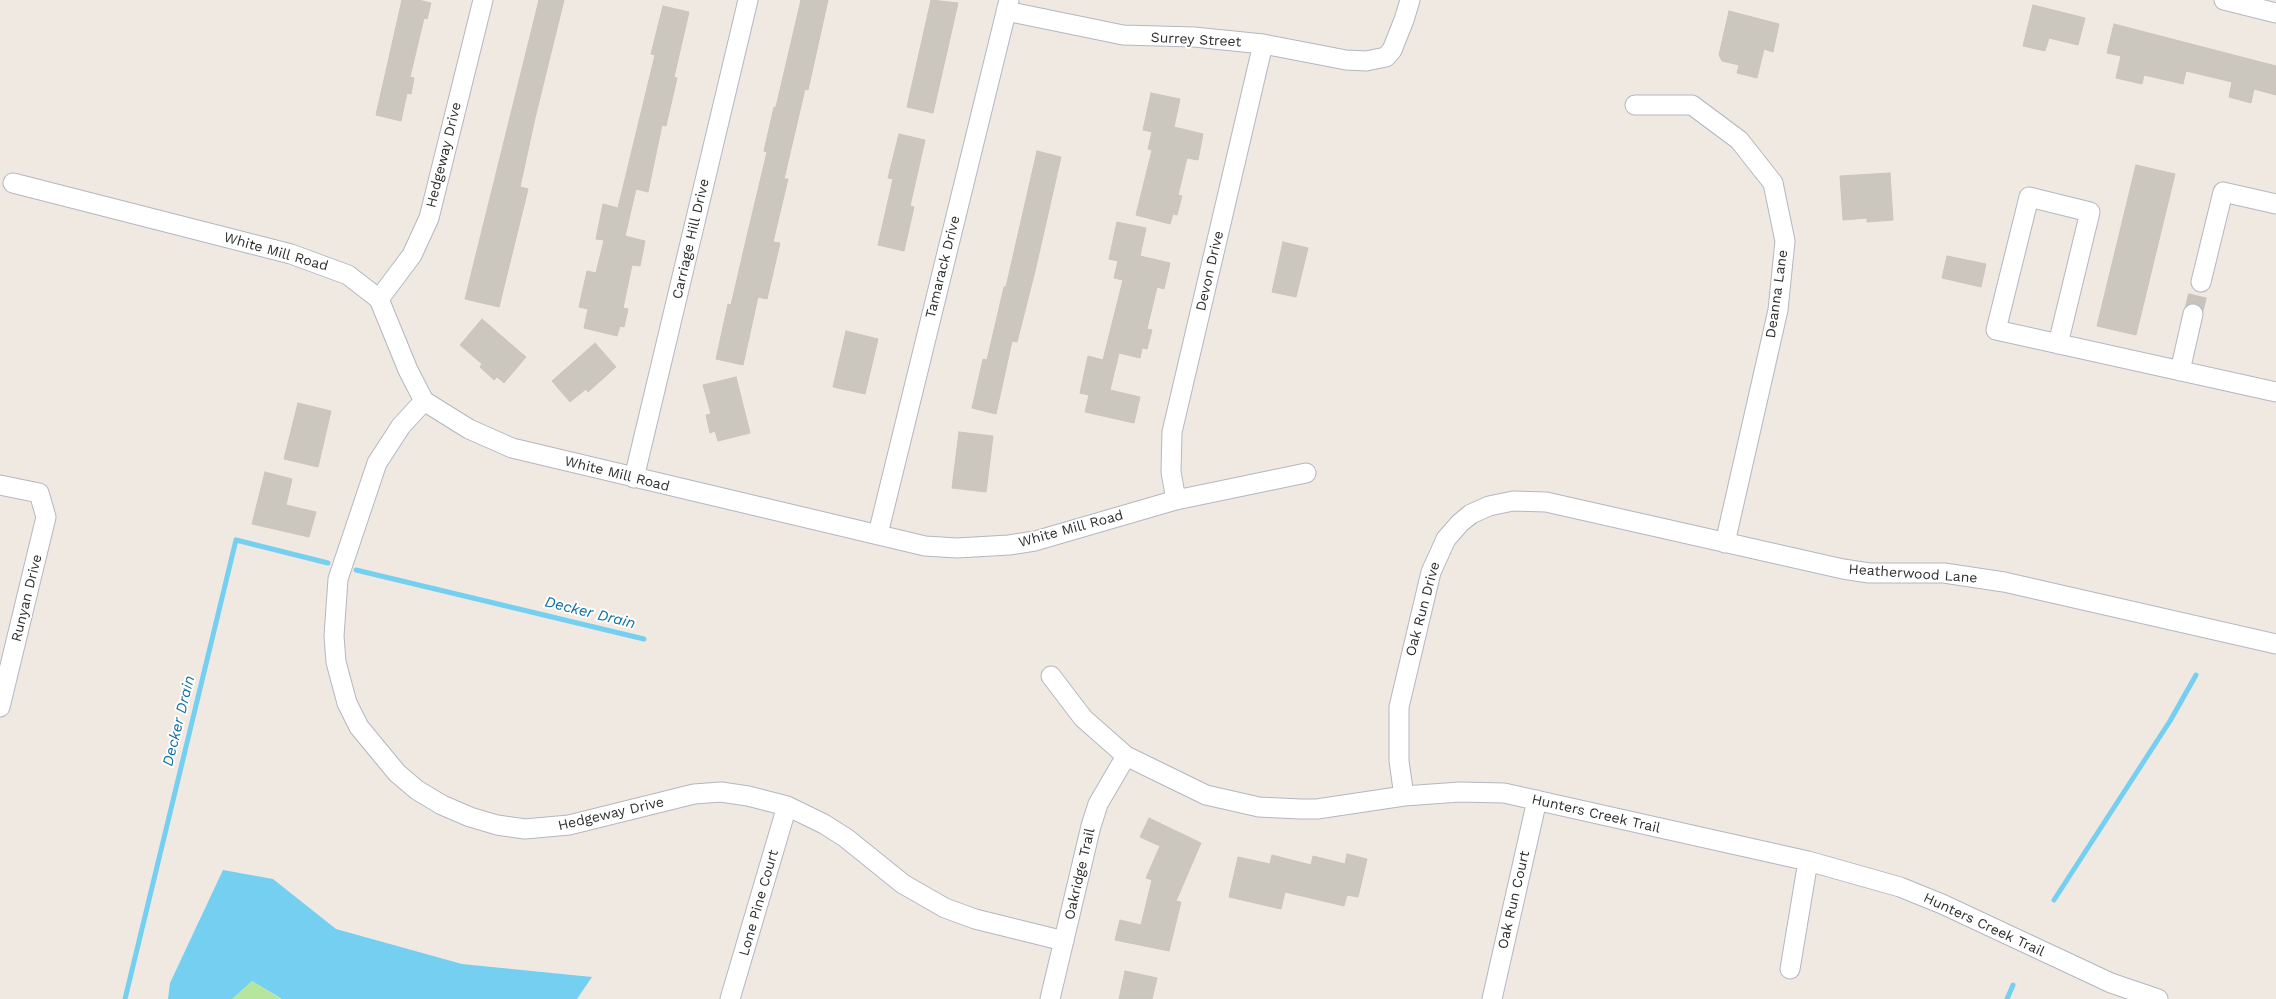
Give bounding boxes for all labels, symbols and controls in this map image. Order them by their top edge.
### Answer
street label: Surrey Street [1150,29,1242,51]
street label: Hedgeway Drive [423,100,465,210]
street label: Carriage Hill Drive [669,177,713,301]
street label: Tamarack Drive [922,214,964,320]
street label: White Mill Road [222,229,330,275]
street label: Devon Drive [1193,229,1227,313]
street label: Deanna Lane [1762,249,1792,339]
street label: White Mill Road [563,453,671,495]
street label: White Mill Road [1017,507,1125,551]
street label: Runyan Drive [8,553,46,643]
street label: Oak Run Drive [1402,560,1444,658]
street label: Heatherwood Lane [1848,561,1978,587]
water label: Decker Drain [543,593,637,633]
water label: Decker Drain [159,674,199,768]
street label: Hunters Creek Trail [1530,791,1662,837]
street label: Hedgeway Drive [556,794,666,834]
street label: Oakridge Trail [1061,826,1099,922]
street label: Lone Pine Court [736,848,782,958]
street label: Oak Run Court [1495,849,1533,951]
street label: Hunters Creek Trail [1921,890,2047,960]

